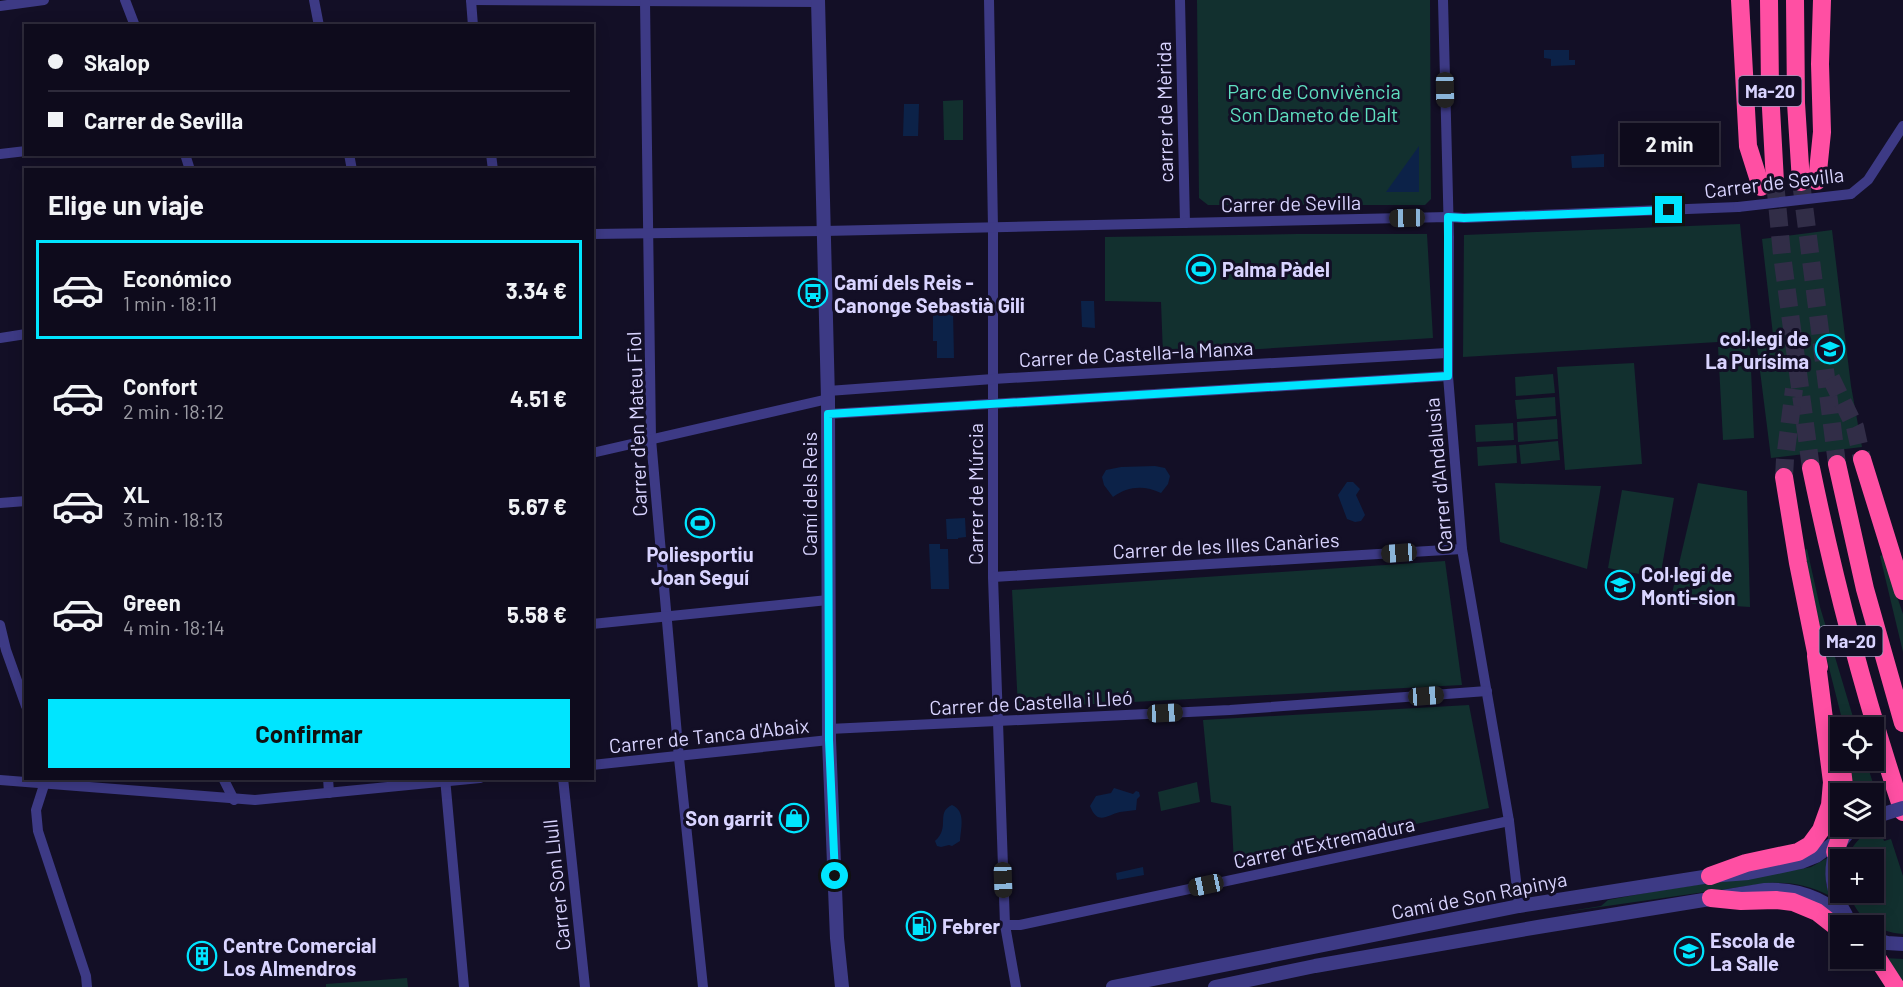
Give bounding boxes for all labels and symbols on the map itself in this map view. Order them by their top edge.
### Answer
street label: carrer de Mèrida [1151,41,1177,183]
car [1436,72,1454,108]
road number: Ma-20 [1738,76,1802,106]
park label: Parc de Convivència Son Dameto de Dalt [1227,79,1401,126]
callout: 2 min [1620,123,1718,165]
street label: Carrer de Sevilla [1703,162,1845,202]
street label: Carrer de Sevilla [1221,190,1361,216]
route end [1655,196,1682,223]
car [1389,209,1425,227]
sports icon: Palma Pàdel [1185,253,1217,285]
place label: Palma Pàdel [1222,257,1330,281]
place label: Camí dels Reis - Canonge Sebastià Gili [834,270,1025,317]
bus stop icon: Camí dels Reis - Canonge Sebastià Gili [797,277,829,309]
place label: col·legi de La Purísima [1705,326,1809,373]
street label: Carrer d'en Mateu Fiol [621,331,651,517]
school or university icon: col·legi de La Purísima [1814,333,1846,365]
street label: Carrer de Castella-la Manxa [1018,335,1254,371]
street label: Carrer d'Andalusia [1419,397,1457,553]
street label: Carrer de Múrcia [963,423,987,565]
street label: Camí dels Reis [797,432,821,556]
sports icon: Poliesportiu Joan Seguí [684,507,716,539]
street label: Carrer de les Illes Canàries [1112,527,1340,563]
place label: Poliesportiu Joan Seguí [646,542,754,589]
car [1380,543,1418,563]
place label: Col·legi de Monti-sion [1641,562,1735,609]
school or university icon: Col·legi de Monti-sion [1604,569,1636,601]
road number: Ma-20 [1820,626,1882,656]
street label: Carrer de Castella i Lleó [929,685,1133,719]
car [1407,686,1445,706]
car [1147,703,1183,723]
street label: Carrer de Tanca d'Abaix [608,713,811,757]
shop icon: Son garrit [778,802,810,834]
place label: Son garrit [685,806,773,830]
street label: Carrer d'Extremadura [1231,811,1417,873]
street label: Carrer Son Llull [537,818,575,952]
route start [821,862,848,889]
car [993,862,1013,898]
street label: Camí de Son Rapinya [1389,866,1569,924]
car [1187,872,1225,898]
fuel station icon: Febrer [905,910,937,942]
place label: Febrer [942,914,1001,938]
place label: Escola de La Salle [1710,928,1795,975]
place label: Centre Comercial Los Almendros [223,933,376,980]
school or university icon: Escola de La Salle [1673,935,1705,967]
building icon: Centre Comercial Los Almendros [186,940,218,972]

